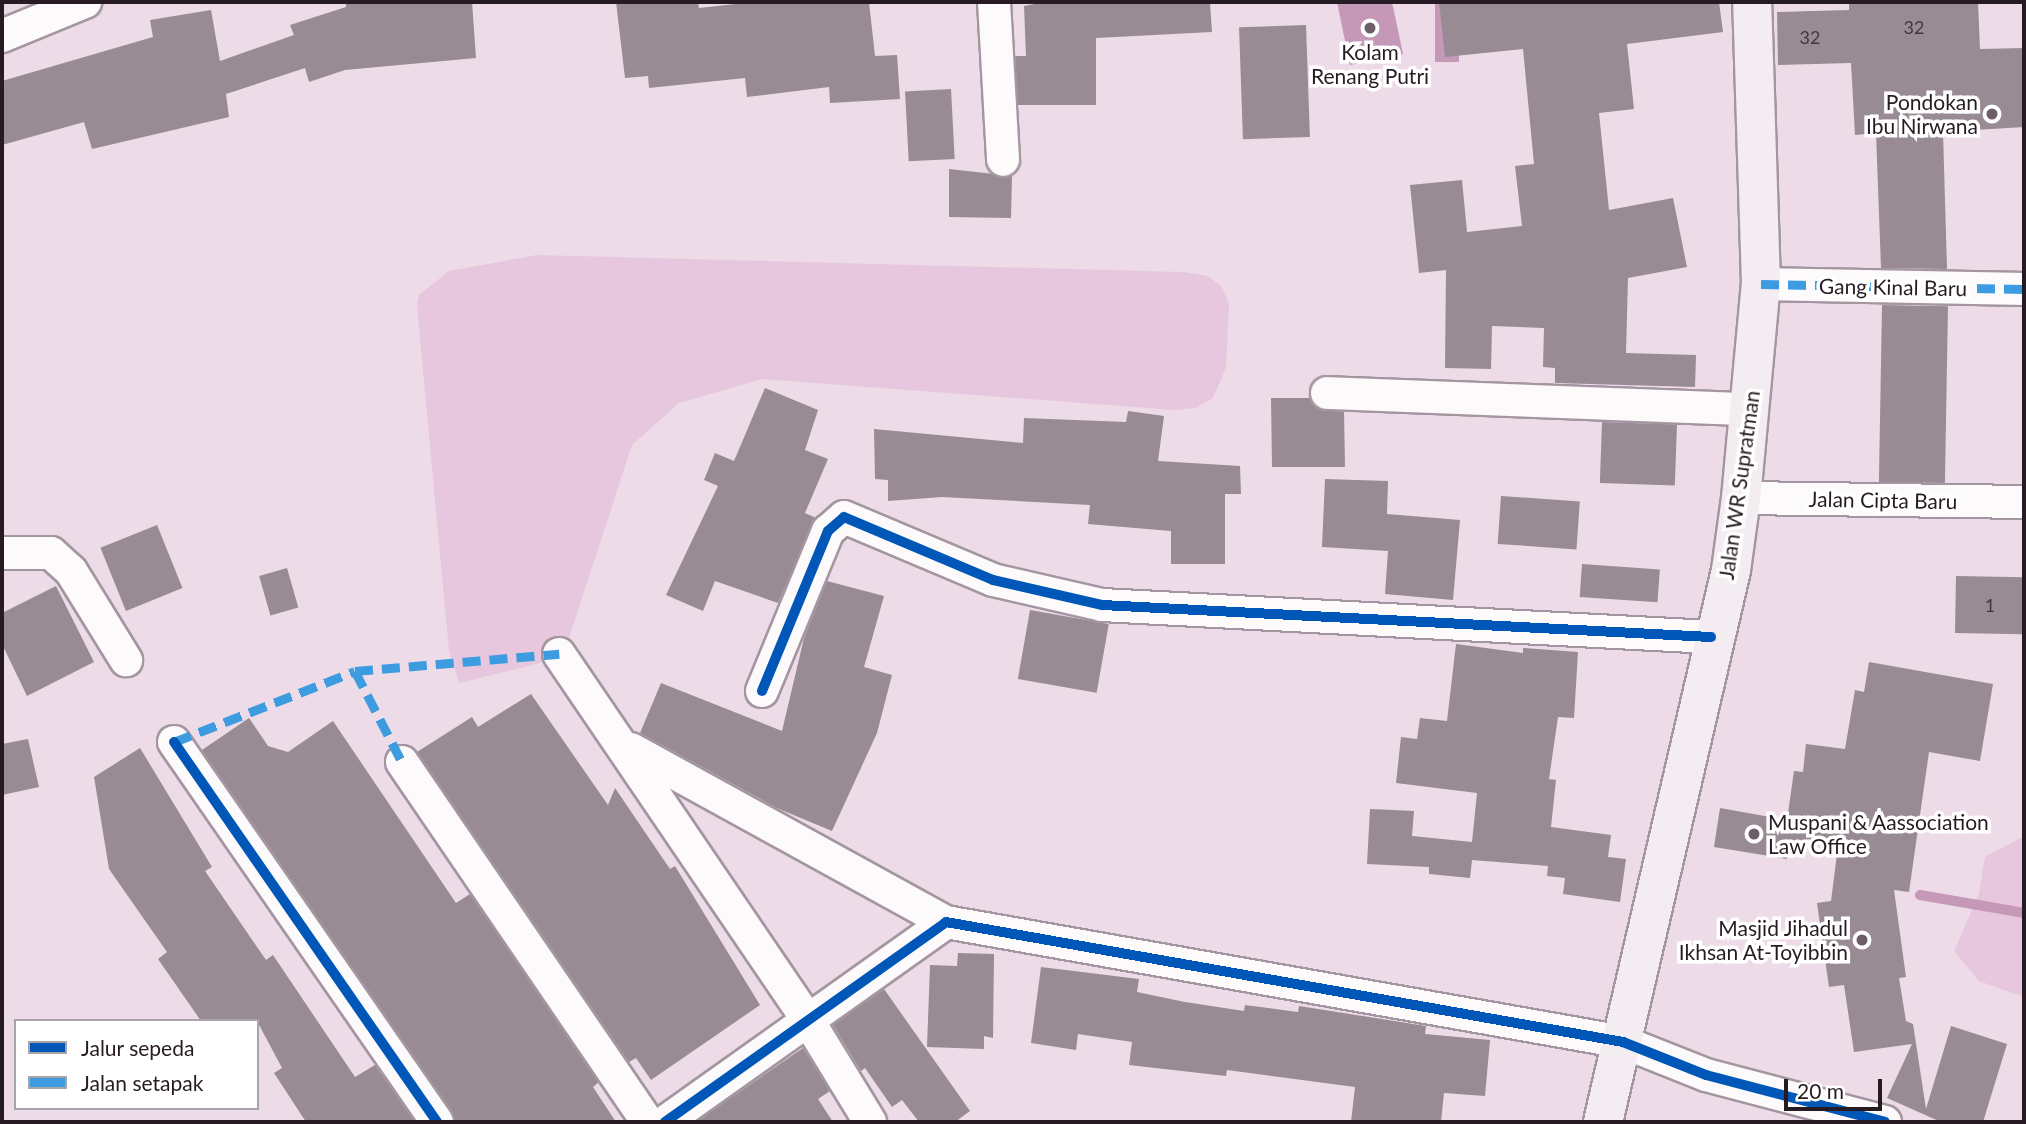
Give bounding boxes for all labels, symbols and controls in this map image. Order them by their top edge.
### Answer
house number: 32 [1904,16,1924,38]
marker: Kolam Renang Putri [1362,20,1378,36]
house number: 32 [1800,26,1820,48]
place label: Kolam Renang Putri [1311,39,1429,89]
place label: Pondokan Ibu Nirwana [1866,89,1978,139]
marker: Pondokan Ibu Nirwana [1984,106,2000,122]
street label: Gang Kinal Baru [1819,273,1967,301]
street label: Jalan WR Supratman [1713,389,1765,581]
street label: Jalan Cipta Baru [1808,486,1958,514]
house number: 1 [1985,594,1995,616]
place label: Muspani & Aassociation Law Office [1768,809,1989,859]
marker: Muspani & Aassociation Law Office [1746,826,1762,842]
place label: Masjid Jihadul Ikhsan At-Toyibbin [1678,915,1848,965]
marker: Masjid Jihadul Ikhsan At-Toyibbin [1854,932,1870,948]
legend [14,1019,259,1110]
text: Jalur sepeda [81,1035,194,1060]
scale bar [1788,1064,1886,1108]
text: Jalan setapak [81,1070,203,1095]
text: 20 m [1797,1078,1844,1103]

